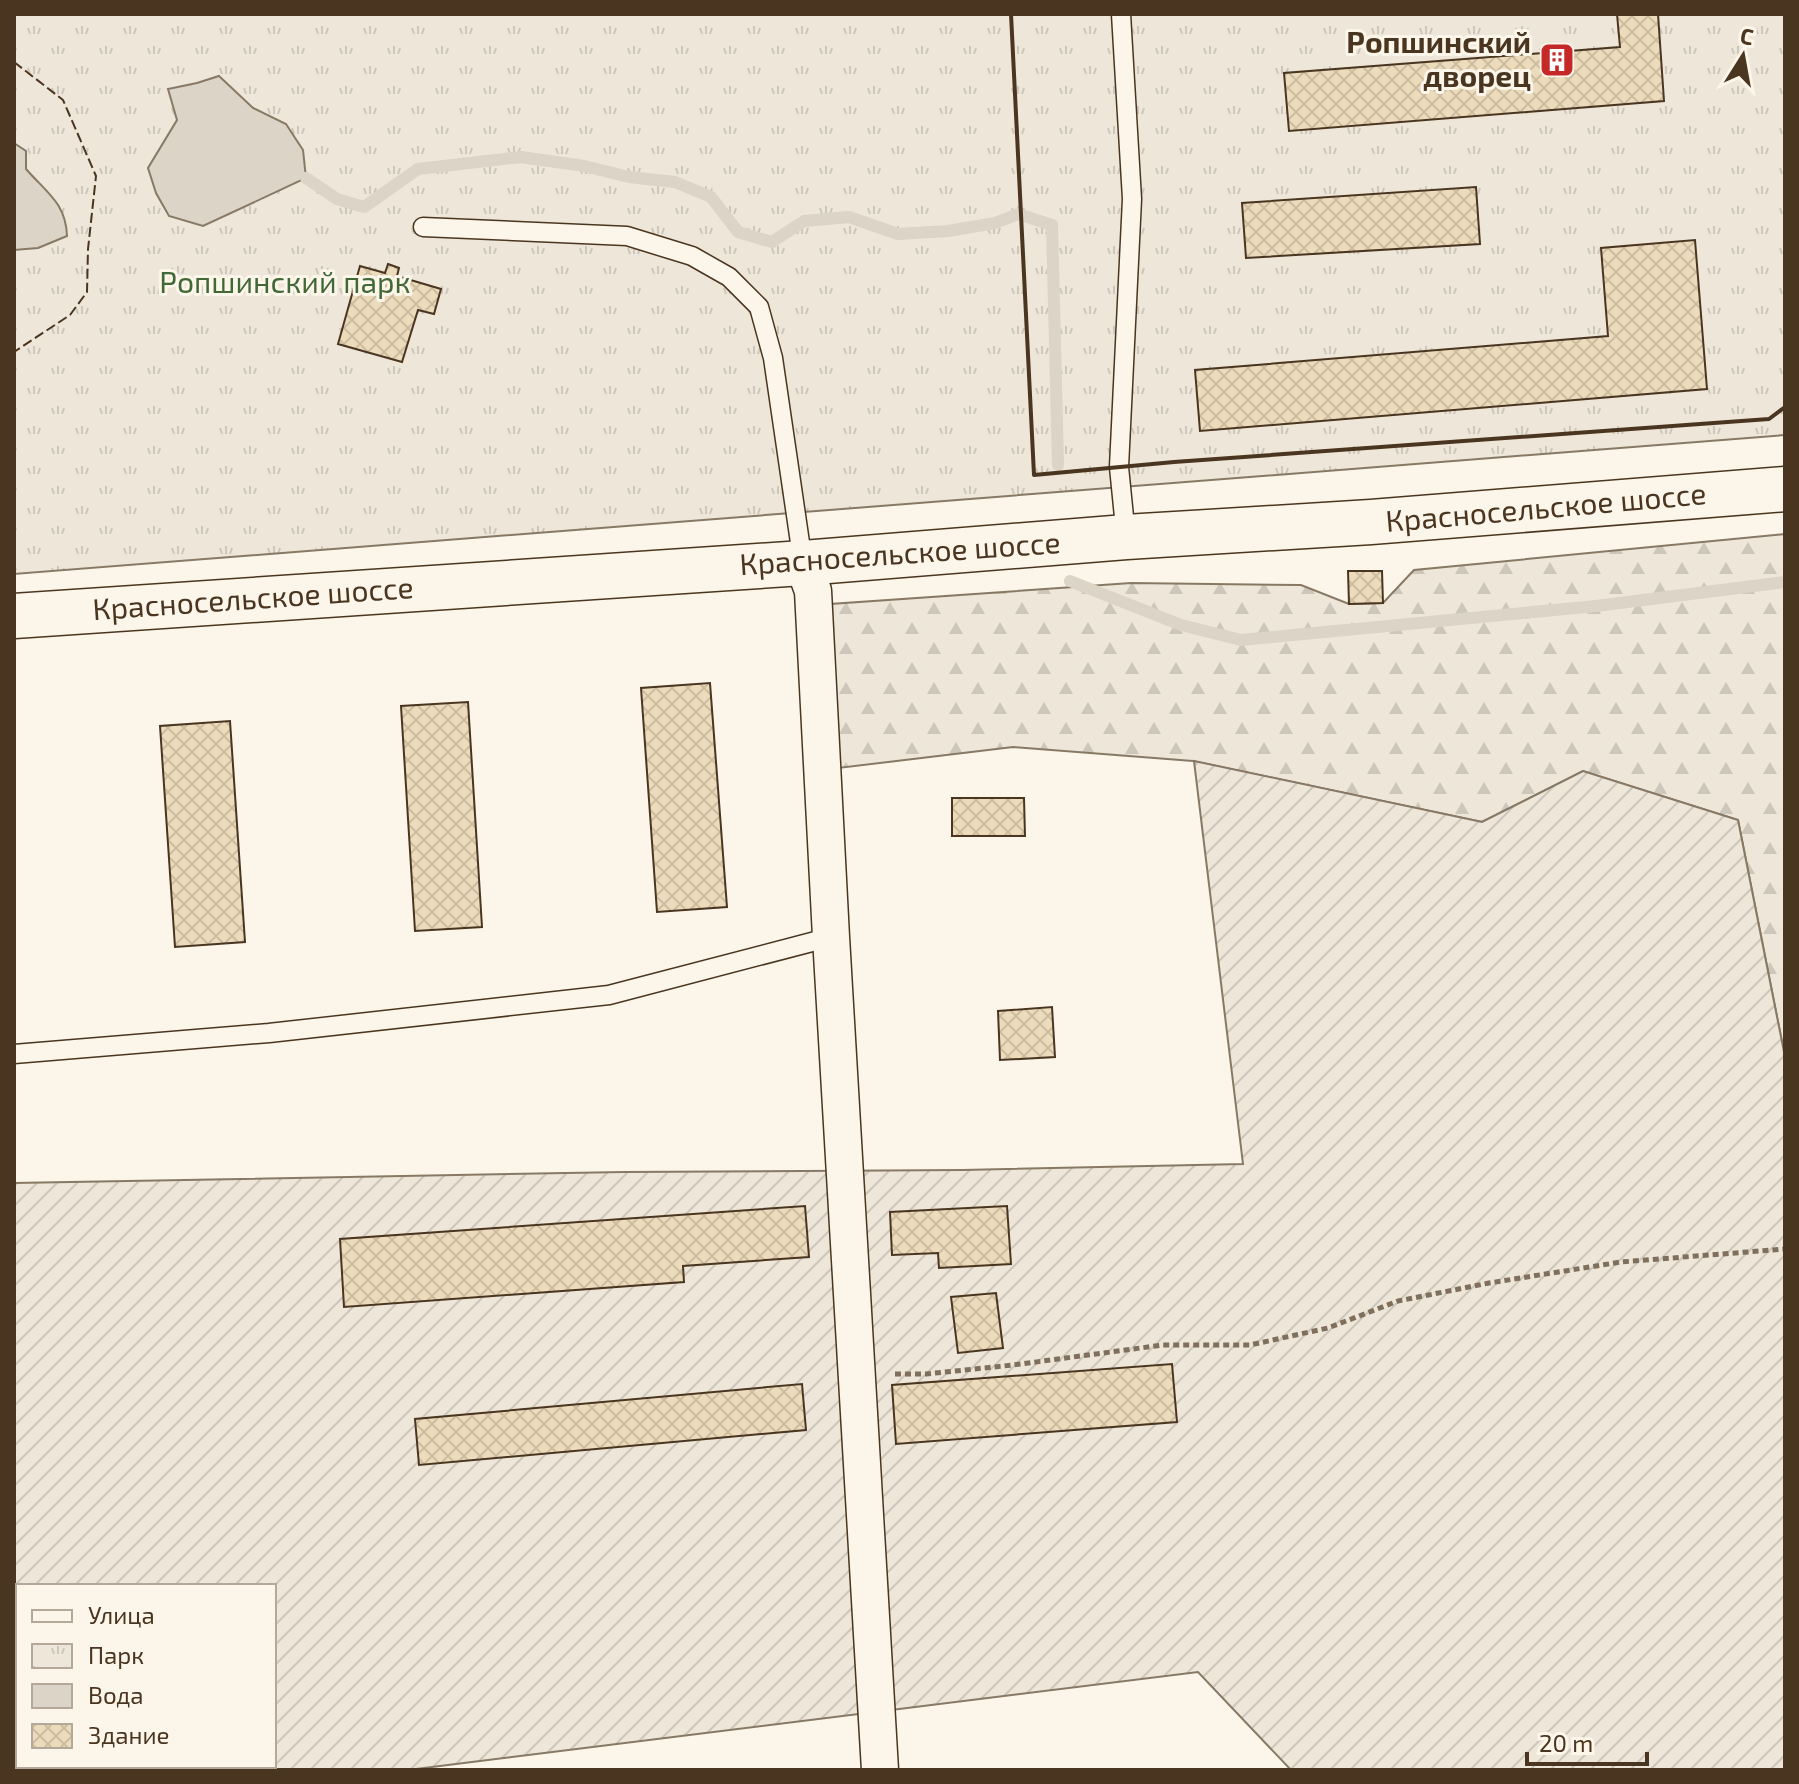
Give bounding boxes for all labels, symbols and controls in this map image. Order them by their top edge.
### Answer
north arrow [1703,16,1783,96]
text: С [1738,21,1756,49]
place label: Ропшинский дворец [1346,23,1531,93]
building icon: Ропшинский дворец [1538,41,1576,79]
park label: Ропшинский парк [159,263,411,299]
street label: Красносельское шоссе [1384,474,1708,538]
street label: Красносельское шоссе [738,523,1062,581]
street label: Красносельское шоссе [91,568,415,626]
legend [16,1584,276,1768]
text: Улица [88,1600,155,1629]
text: Парк [88,1640,144,1669]
text: Вода [88,1680,144,1709]
scale bar [1527,1716,1647,1766]
text: Здание [88,1720,170,1749]
text: 20 m [1539,1728,1593,1757]

